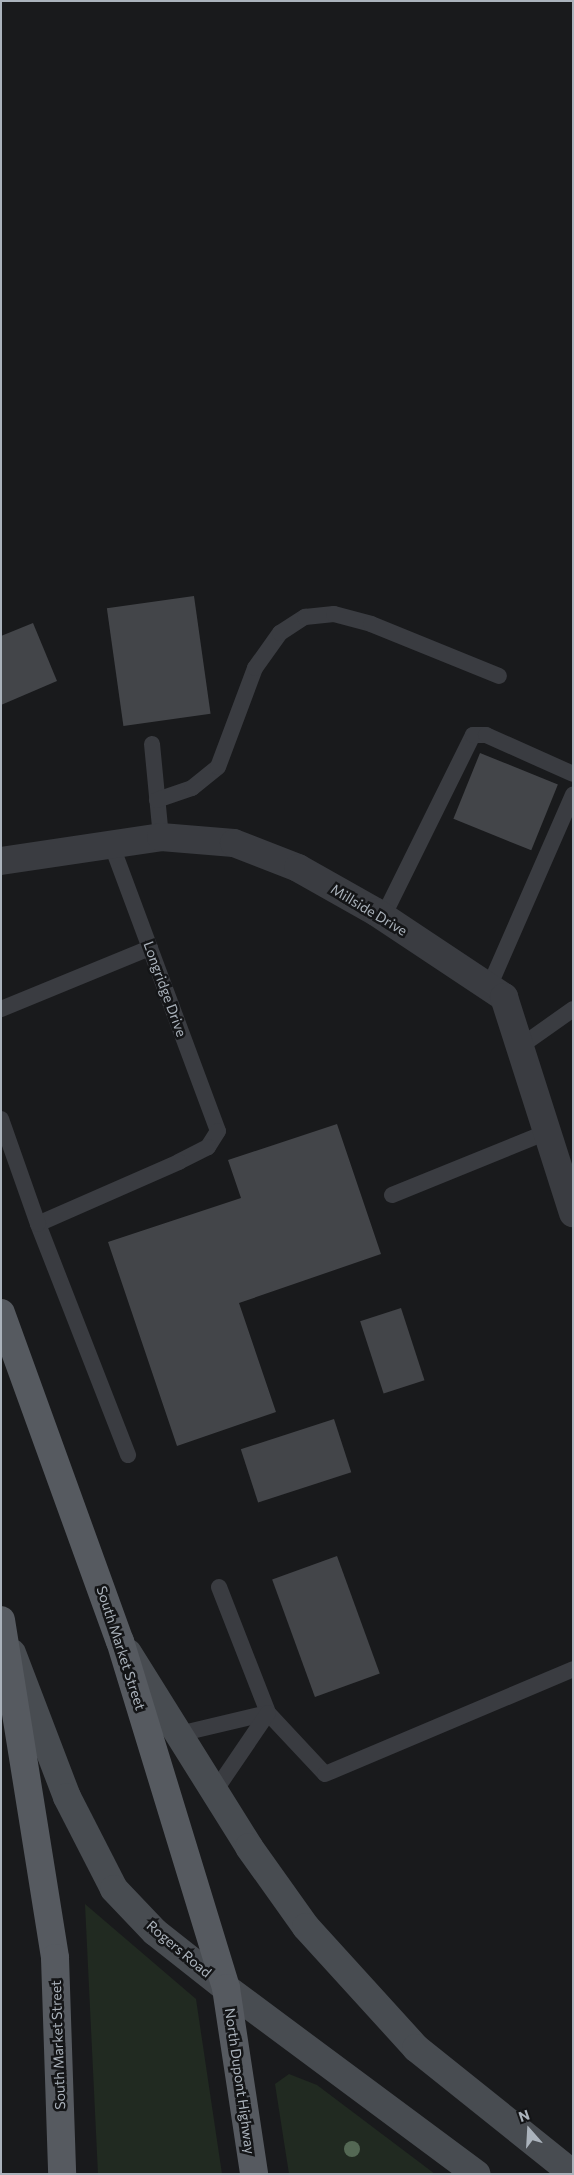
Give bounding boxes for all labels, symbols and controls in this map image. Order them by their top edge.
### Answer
street label: Millside Drive [328,881,410,939]
street label: Longridge Drive [140,939,190,1039]
street label: South Market Street [93,1584,149,1712]
street label: Rogers Road [143,1917,215,1981]
street label: South Market Street [47,1980,69,2110]
street label: North Dupont Highway [221,2007,259,2155]
north arrow [504,2105,554,2155]
text: N [516,2106,532,2125]

